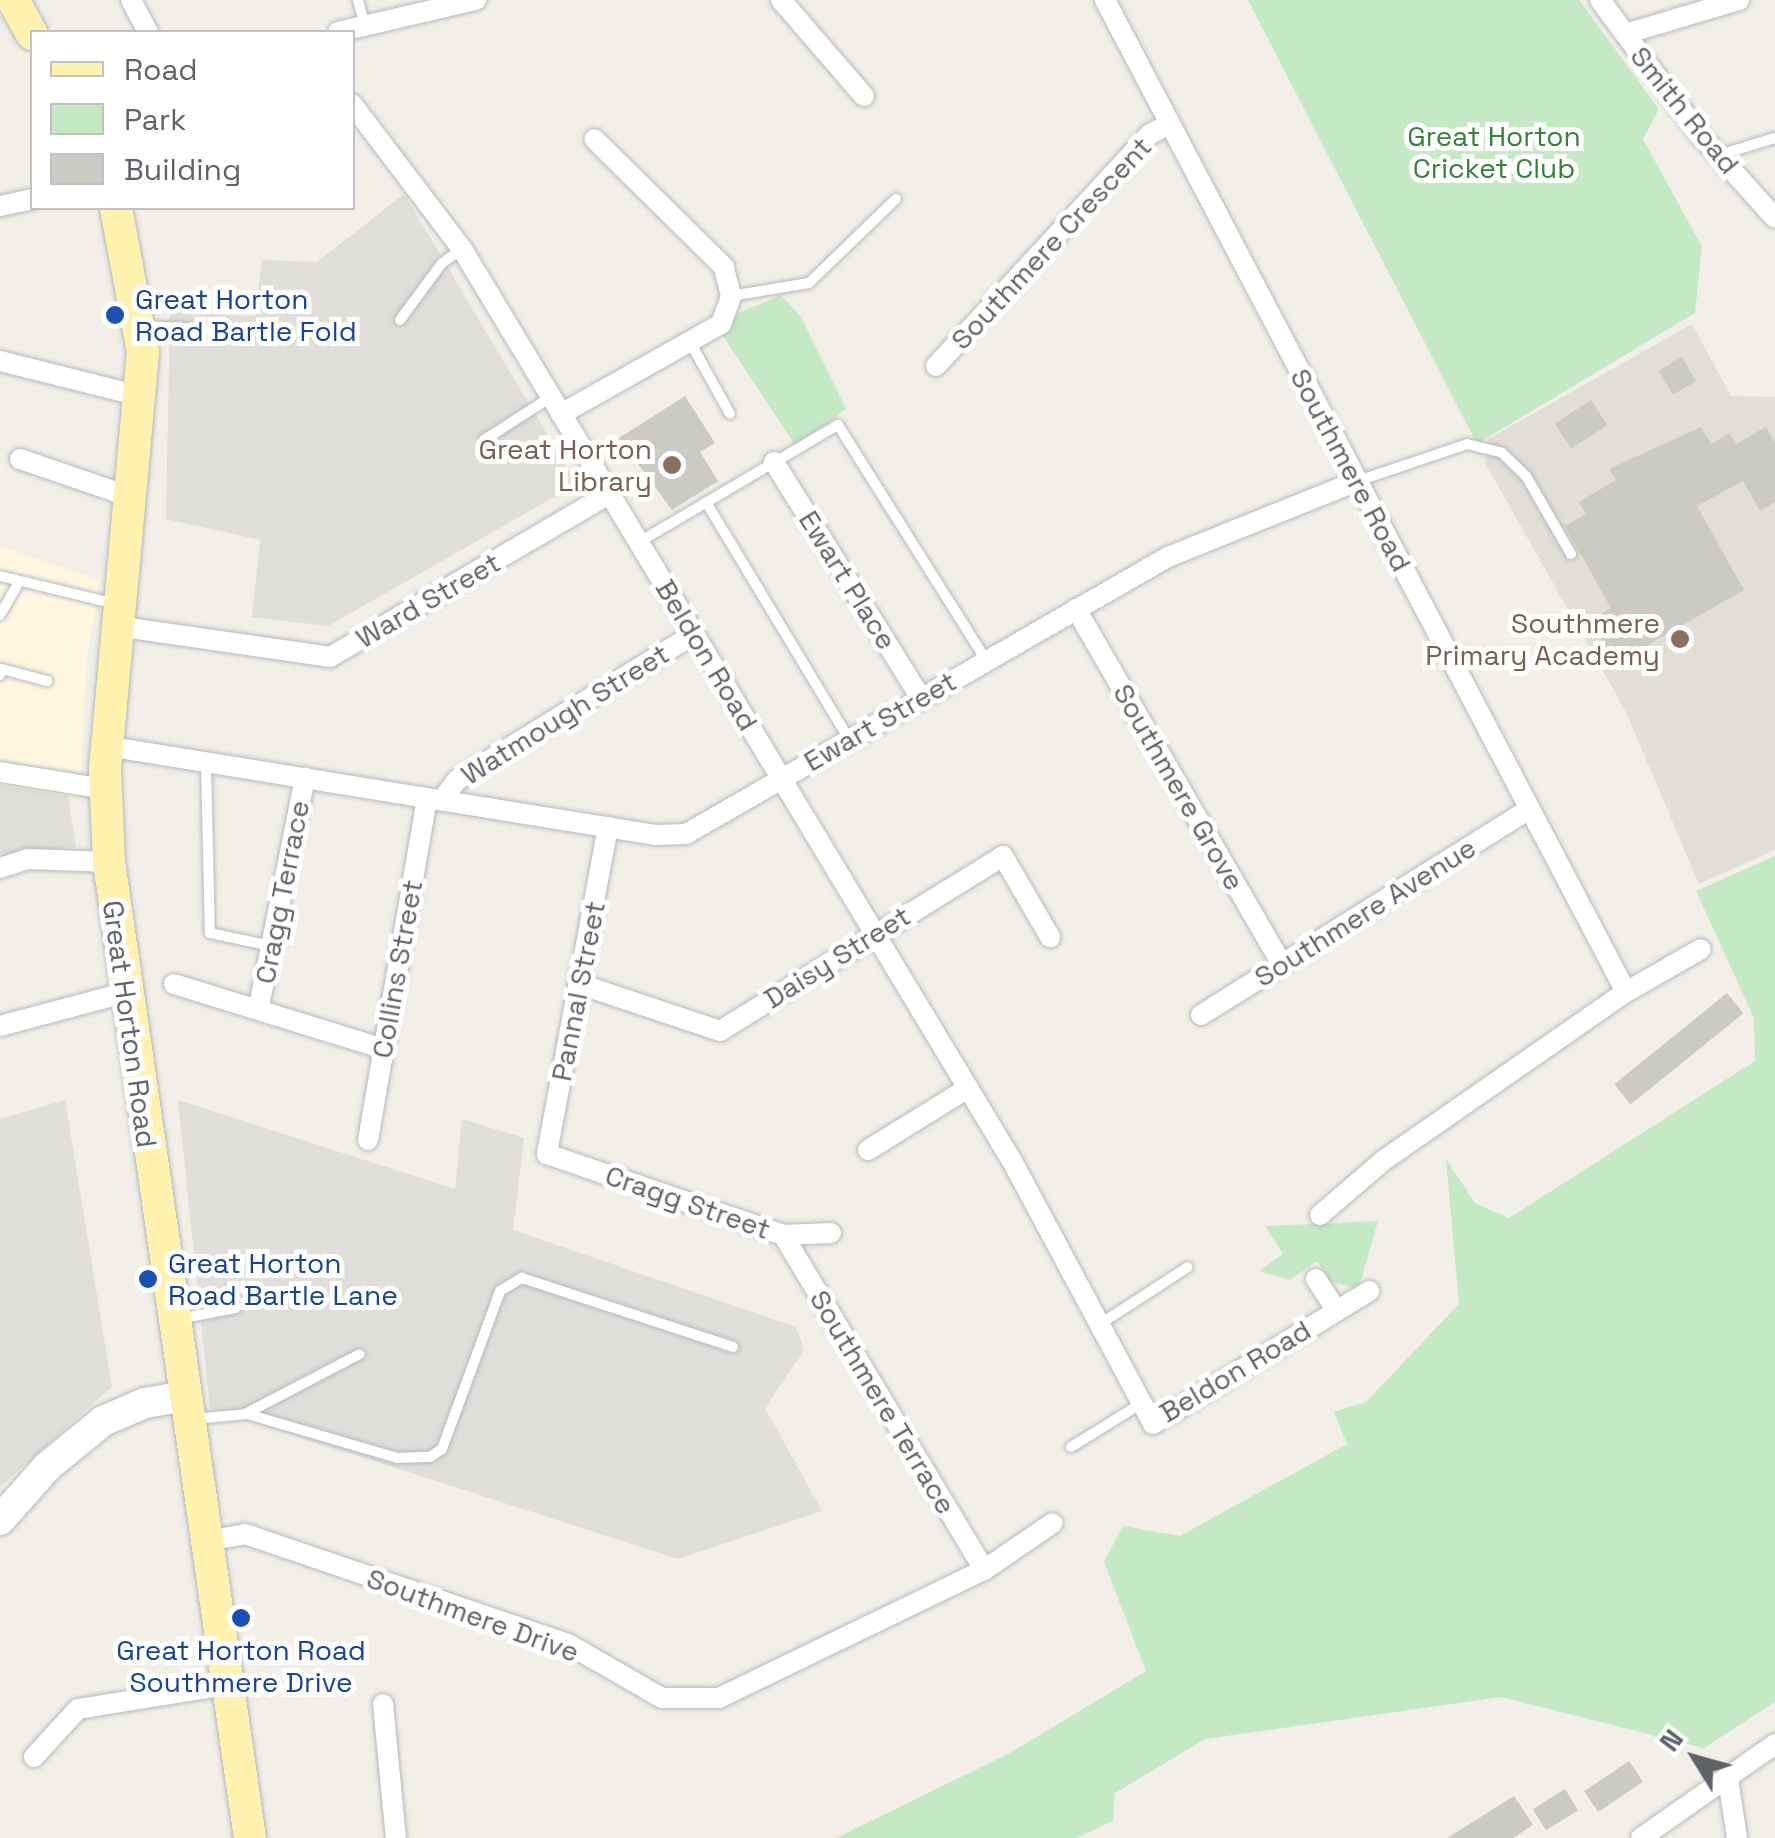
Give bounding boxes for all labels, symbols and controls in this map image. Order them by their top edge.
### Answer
legend [30,30,355,210]
street label: Smith Road [1623,40,1747,180]
text: Road [124,50,198,89]
text: Park [124,100,186,139]
park label: Great Horton Cricket Club [1407,119,1581,185]
street label: Southmere Crescent [944,130,1158,356]
text: Building [124,150,241,189]
place label: Great Horton Road Bartle Fold [135,282,357,348]
marker: Great Horton Road Bartle Fold [104,304,126,326]
street label: Southmere Road [1283,363,1419,577]
place label: Great Horton Library [479,432,652,498]
marker: Great Horton Library [661,454,683,476]
street label: Ewart Place [792,504,904,656]
street label: Ward Street [350,545,506,655]
street label: Beldon Road [649,573,765,737]
place label: Southmere Primary Academy [1425,606,1660,672]
marker: Southmere Primary Academy [1669,628,1691,650]
street label: Watmough Street [455,636,675,792]
street label: Ewart Street [798,664,962,778]
street label: Southmere Grove [1106,678,1252,896]
street label: Cragg Terrace [248,797,316,987]
street label: Southmere Avenue [1248,830,1482,994]
street label: Collins Street [365,877,429,1061]
street label: Great Horton Road [96,898,164,1150]
street label: Pannal Street [544,898,612,1084]
street label: Daisy Street [758,899,916,1015]
street label: Cragg Street [601,1158,775,1246]
place label: Great Horton Road Bartle Lane [168,1246,398,1312]
marker: Great Horton Road Bartle Lane [137,1268,159,1290]
street label: Southmere Terrace [803,1284,963,1520]
street label: Beldon Road [1153,1313,1317,1429]
street label: Southmere Drive [362,1561,584,1669]
marker: Great Horton Road Southmere Drive [230,1607,252,1629]
place label: Great Horton Road Southmere Drive [116,1633,366,1699]
north arrow [1645,1708,1745,1808]
text: N [1651,1722,1691,1758]

